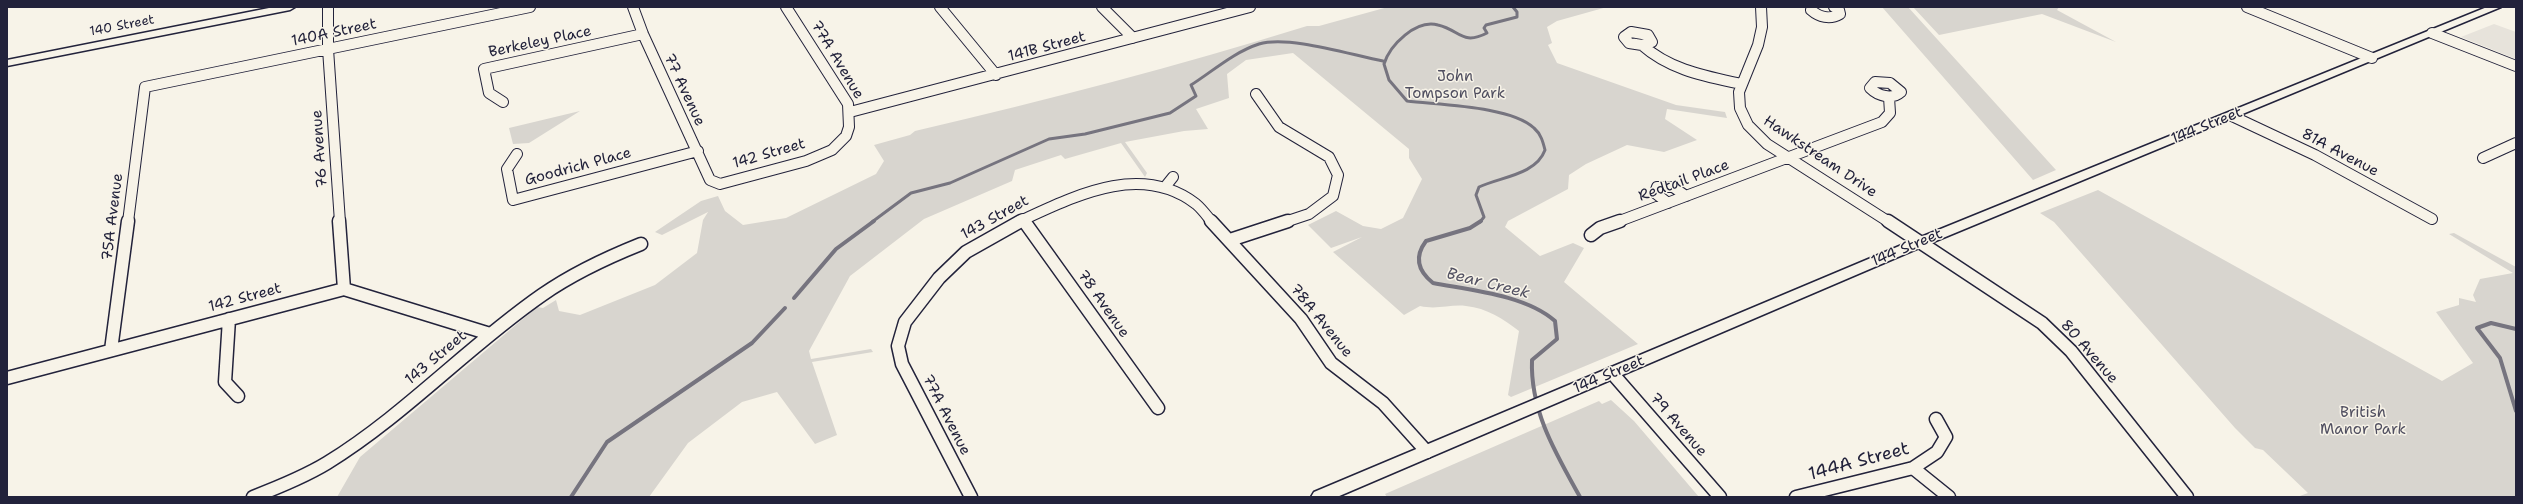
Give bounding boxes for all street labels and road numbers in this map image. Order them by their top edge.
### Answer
street label: 140 Street [88,12,156,40]
street label: 140A Street [290,15,378,51]
street label: 77A Avenue [807,17,867,103]
street label: Berkeley Place [487,22,593,62]
street label: 141B Street [1006,28,1088,66]
street label: 77 Avenue [659,51,709,129]
street label: 144 Street [2169,104,2245,148]
street label: 76 Avenue [308,109,332,189]
street label: Hawkstream Drive [1760,112,1880,202]
street label: 81A Avenue [2298,125,2382,181]
street label: 142 Street [731,135,807,173]
street label: Goodrich Place [523,144,633,190]
street label: Redtail Place [1636,156,1732,206]
street label: 75A Avenue [99,172,127,262]
street label: 143 Street [958,192,1032,244]
street label: 144 Street [1869,225,1945,271]
street label: 78 Avenue [1073,267,1133,341]
street label: 142 Street [207,280,283,316]
street label: 78A Avenue [1286,281,1356,361]
street label: 80 Avenue [2056,316,2122,388]
street label: 143 Street [402,327,470,389]
street label: 144 Street [1571,352,1647,398]
street label: 77A Avenue [918,372,974,458]
street label: 79 Avenue [1645,389,1711,461]
street label: 144A Street [1806,438,1912,486]

